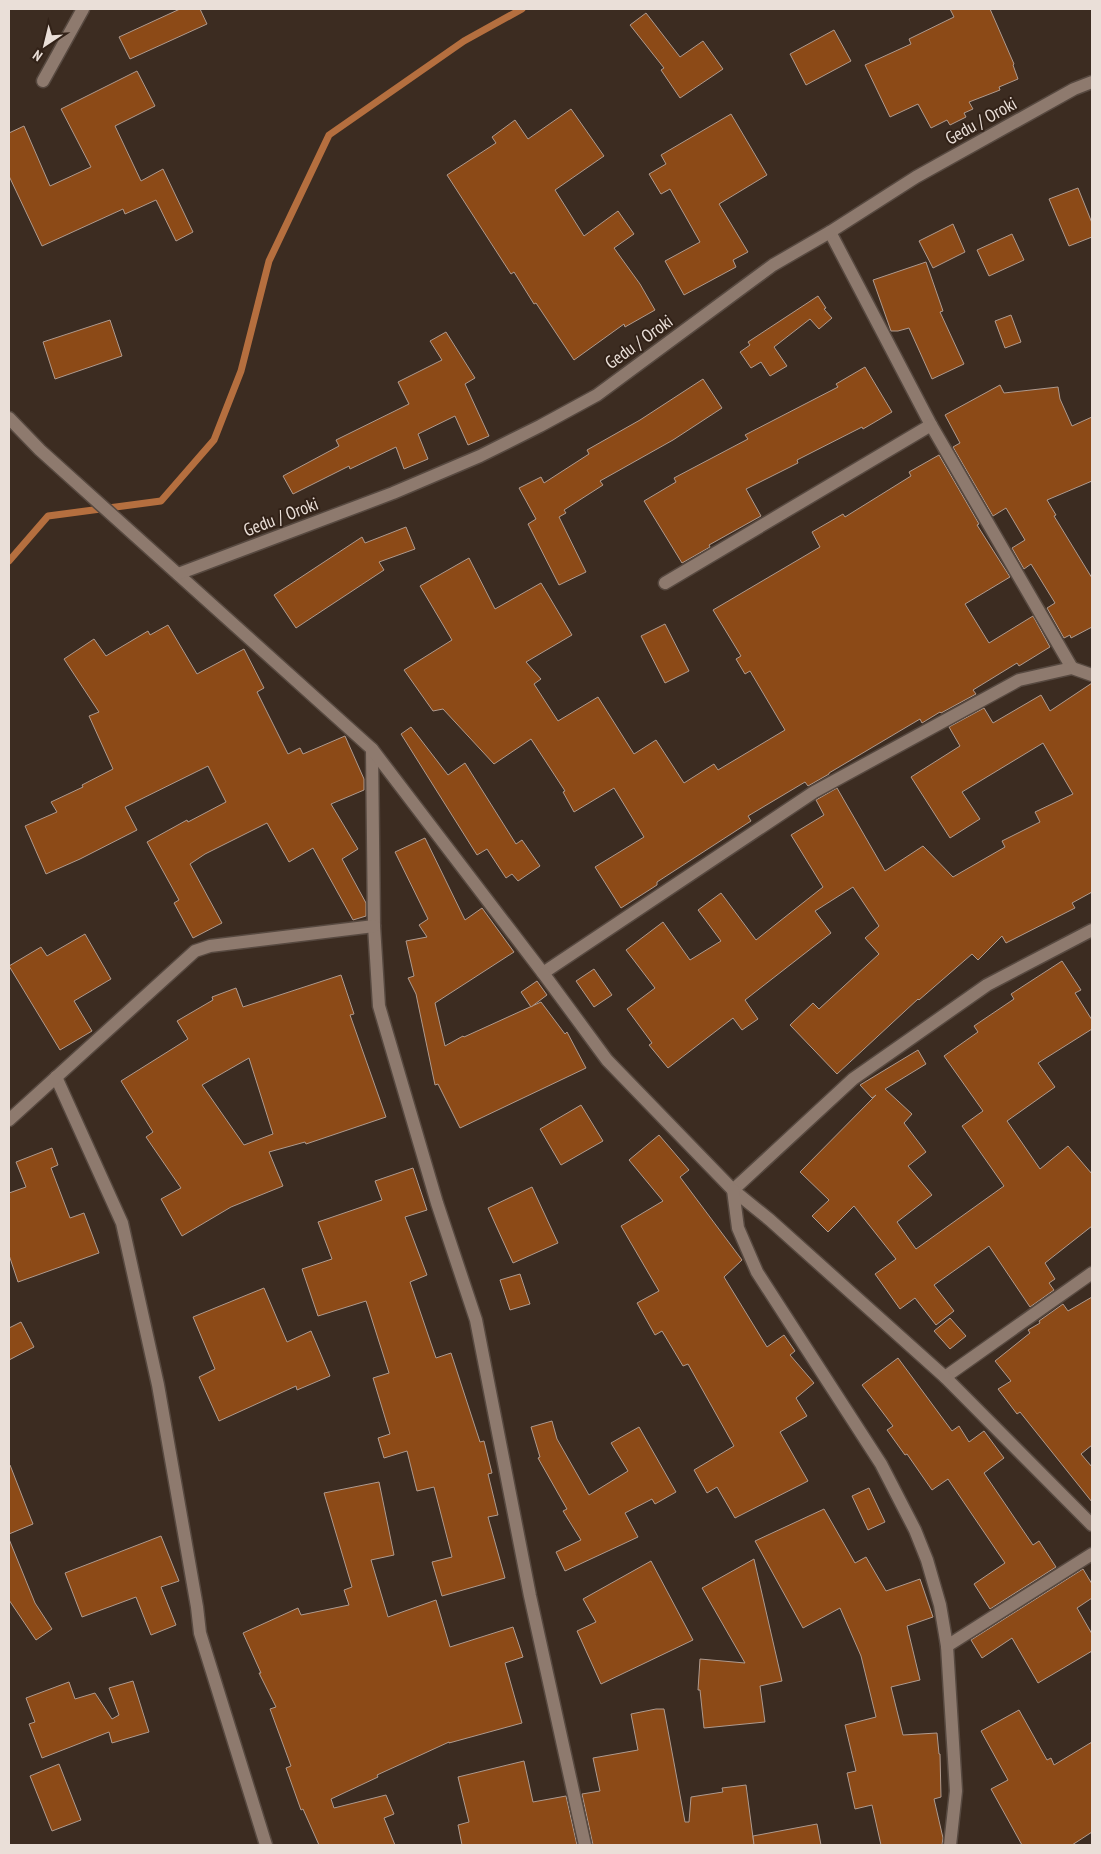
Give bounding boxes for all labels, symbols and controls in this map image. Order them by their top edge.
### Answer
north arrow [20,20,70,70]
text: N [29,46,46,65]
street label: Gedu / Oroki [941,92,1021,150]
street label: Gedu / Oroki [600,309,677,374]
street label: Gedu / Oroki [240,492,322,541]

